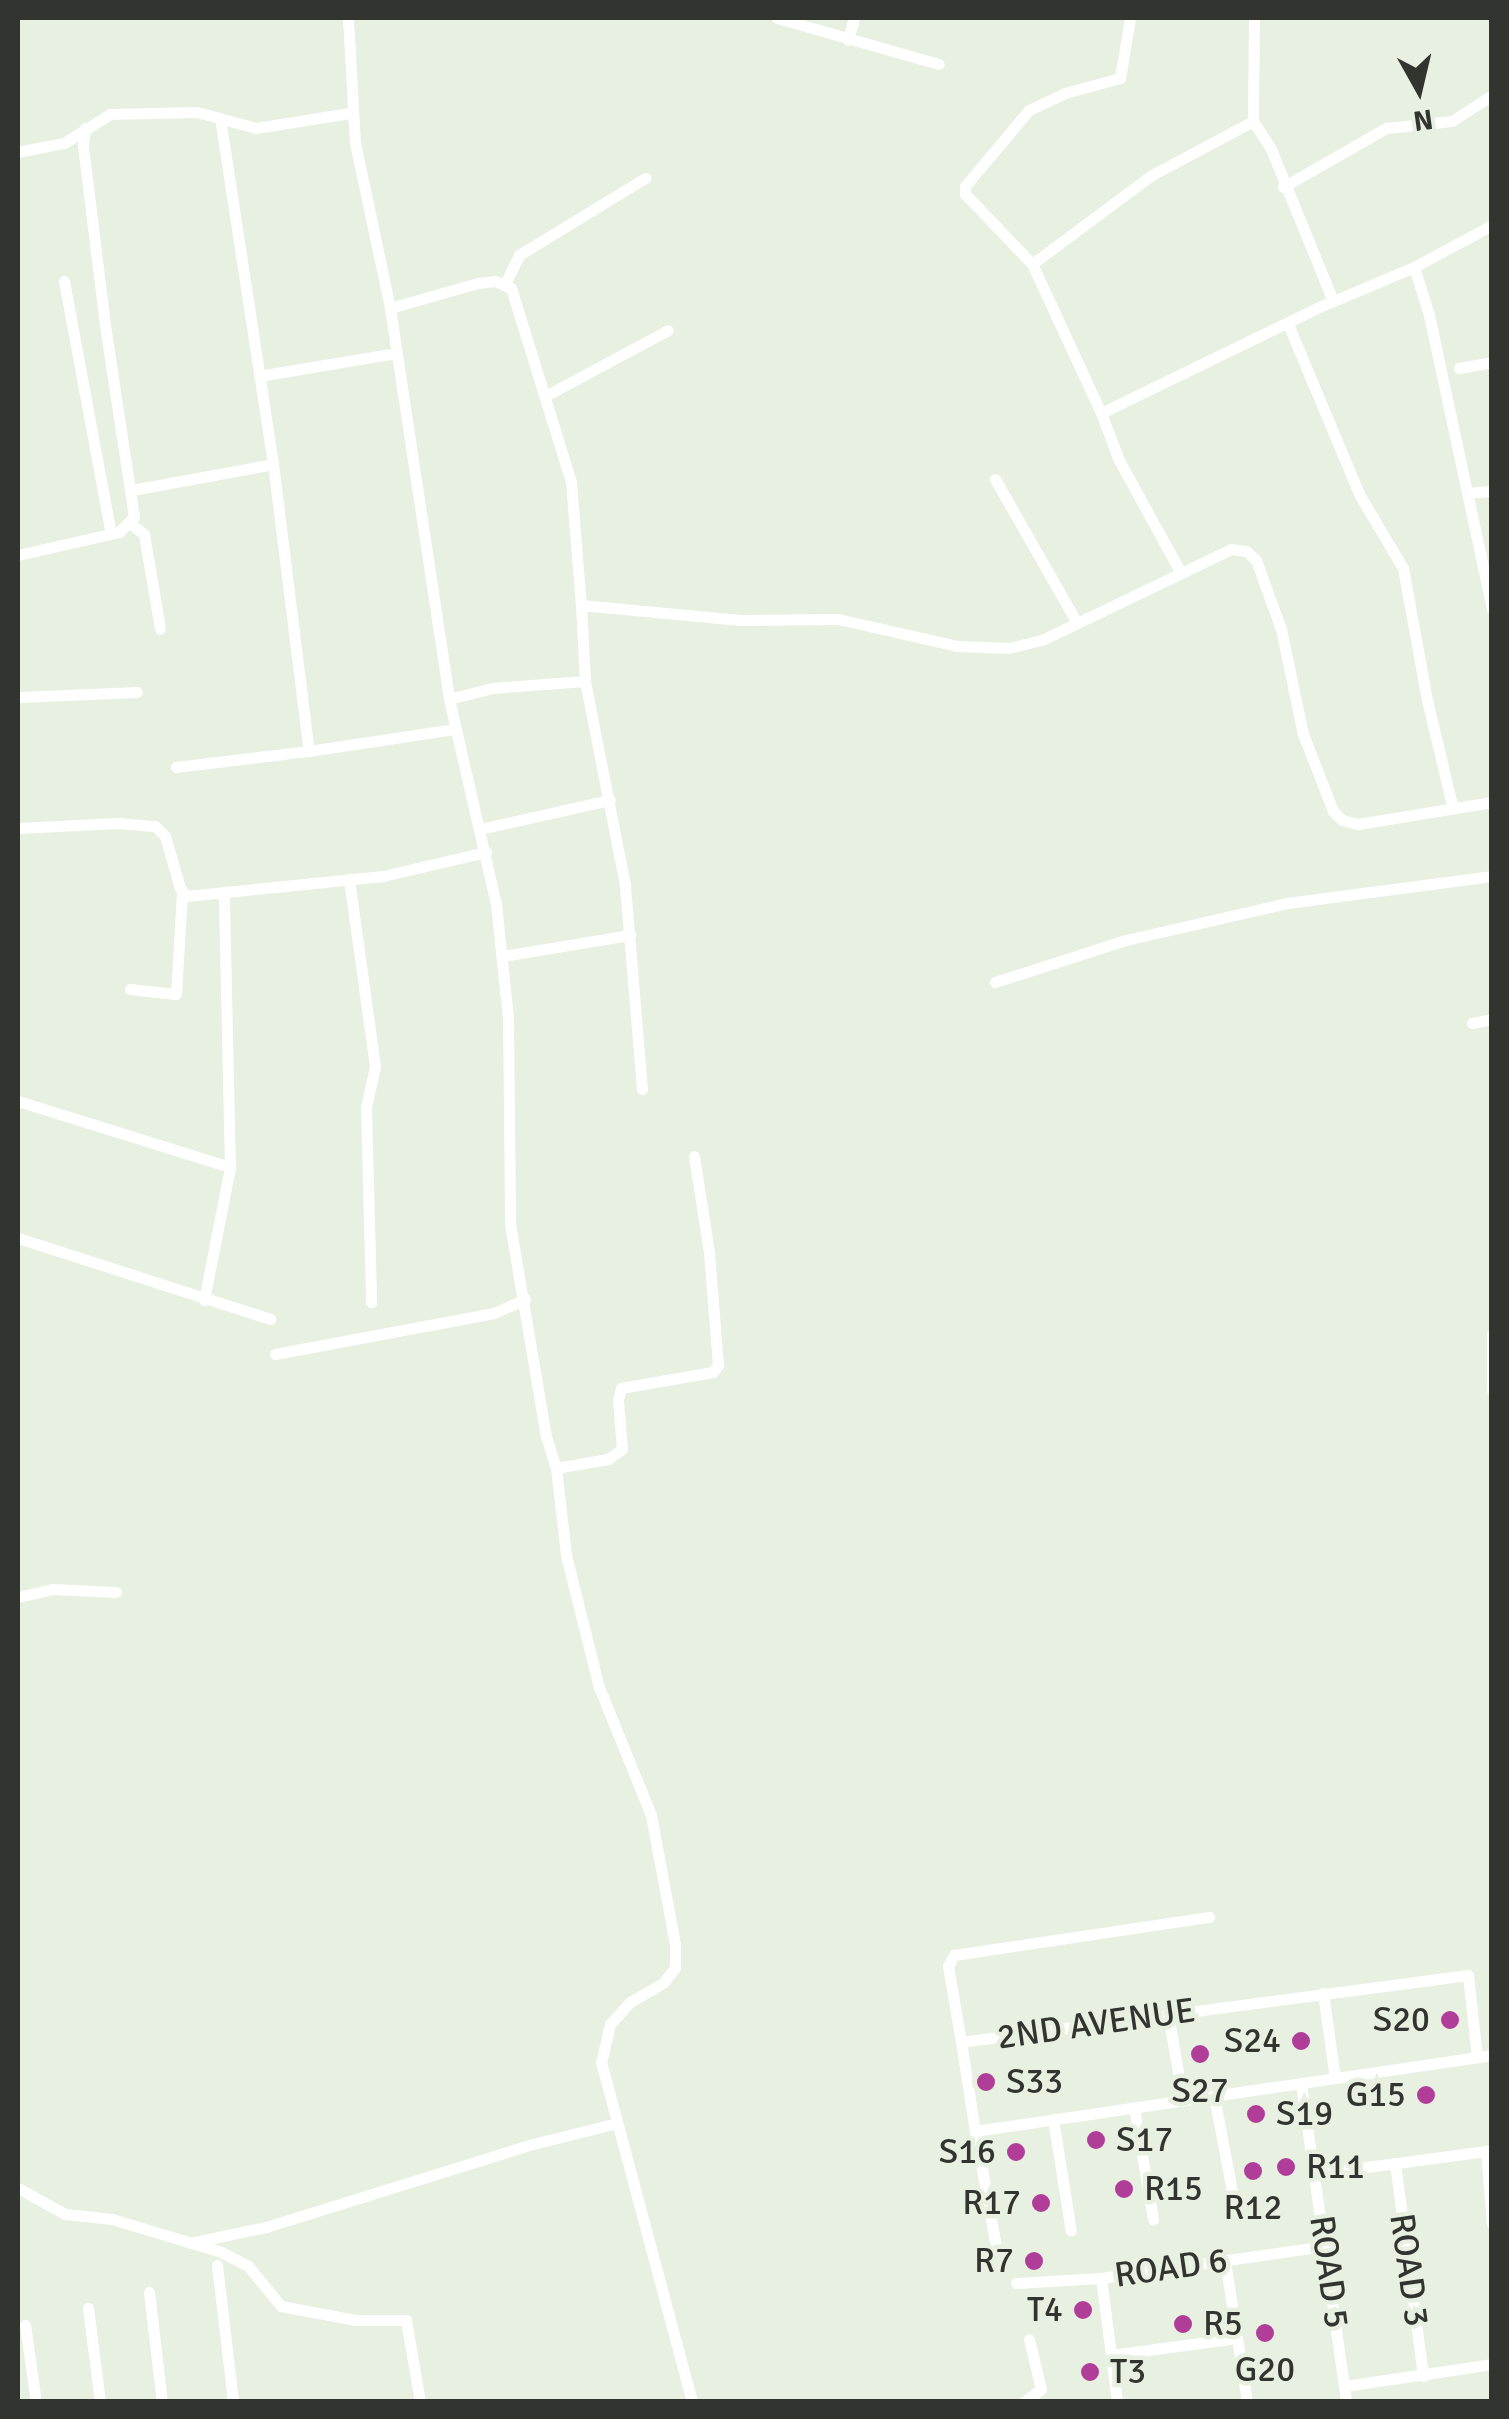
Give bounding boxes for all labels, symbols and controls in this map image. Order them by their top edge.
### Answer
north arrow [1369,40,1469,140]
text: N [1411,102,1435,138]
street label: 2ND AVENUE [994,1989,1198,2059]
place label: S20 [1373,1999,1430,2041]
marker: S20 [1439,2009,1461,2031]
place label: S24 [1224,2020,1281,2062]
marker: S24 [1290,2030,1312,2052]
marker: S27 [1189,2043,1211,2065]
place label: S33 [1006,2061,1063,2103]
place label: S27 [1171,2070,1229,2112]
marker: S33 [975,2071,997,2093]
place label: G15 [1346,2074,1406,2116]
marker: G15 [1415,2084,1437,2106]
place label: S19 [1276,2093,1333,2135]
marker: S19 [1245,2103,1267,2125]
place label: S17 [1116,2119,1173,2161]
marker: S17 [1085,2129,1107,2151]
place label: S16 [939,2131,996,2173]
marker: S16 [1005,2141,1027,2163]
place label: R11 [1306,2146,1365,2188]
marker: R11 [1275,2156,1297,2178]
marker: R12 [1242,2160,1264,2182]
place label: R15 [1144,2168,1203,2210]
marker: R15 [1113,2178,1135,2200]
place label: R17 [962,2182,1021,2224]
place label: R12 [1224,2187,1282,2229]
marker: R17 [1030,2192,1052,2214]
street label: ROAD 3 [1380,2211,1438,2329]
street label: ROAD 5 [1300,2213,1358,2331]
street label: ROAD 6 [1112,2239,1230,2297]
place label: R7 [974,2240,1014,2282]
marker: R7 [1023,2250,1045,2272]
place label: T4 [1027,2289,1063,2331]
marker: T4 [1072,2299,1094,2321]
place label: R5 [1203,2303,1243,2345]
marker: R5 [1172,2313,1194,2335]
marker: G20 [1254,2322,1276,2344]
place label: G20 [1235,2349,1295,2391]
place label: T3 [1110,2351,1146,2393]
marker: T3 [1079,2361,1101,2383]

